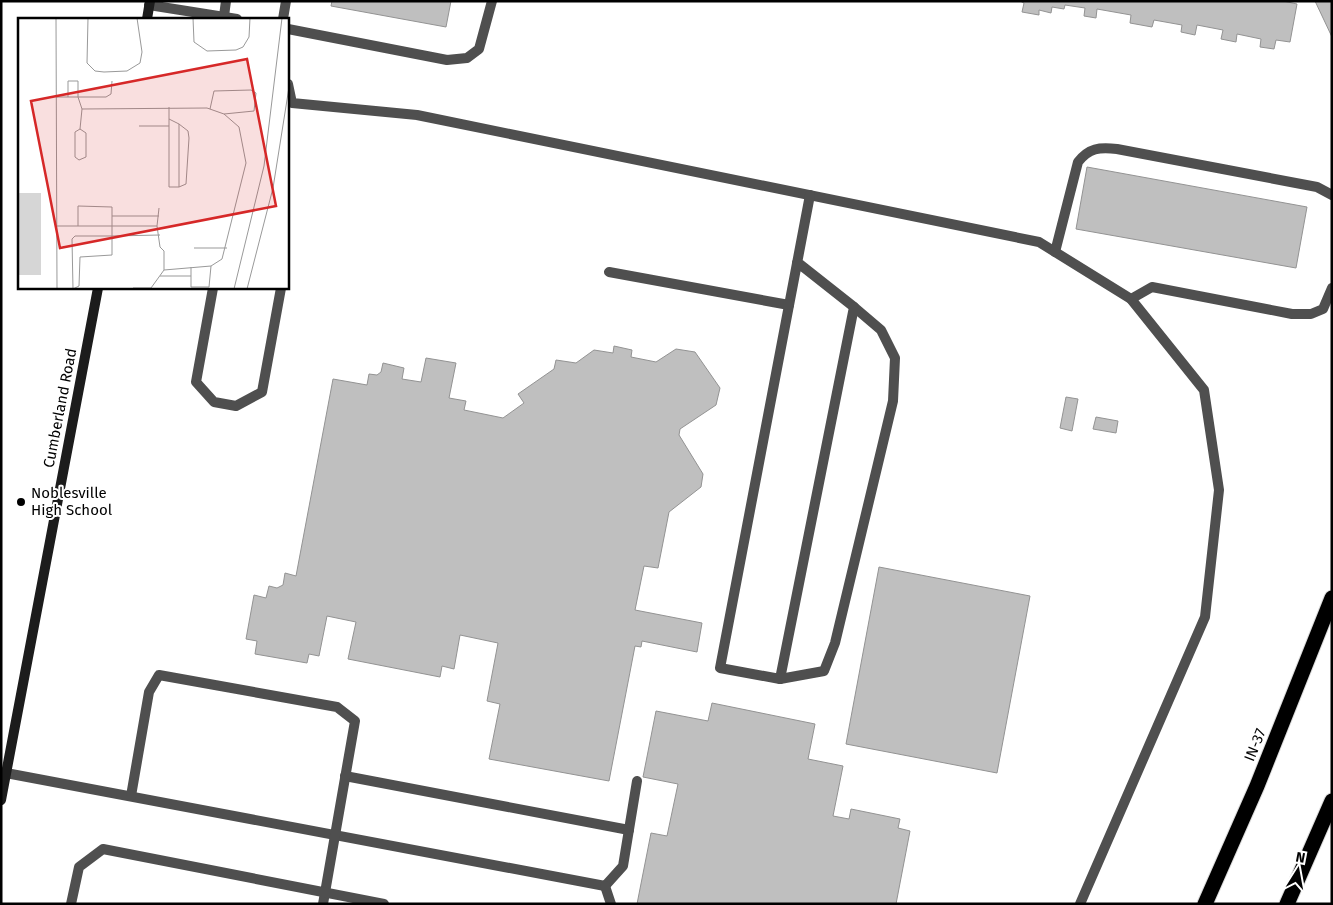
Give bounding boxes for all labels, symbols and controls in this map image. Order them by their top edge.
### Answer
inset map [18,18,289,289]
street label: Cumberland Road [40,347,80,469]
place label: Noblesville High School [31,484,113,519]
marker: Noblesville High School [15,496,27,508]
street label: IN-37 [1240,726,1270,764]
north arrow [1273,845,1323,895]
text: N [1294,848,1307,867]

